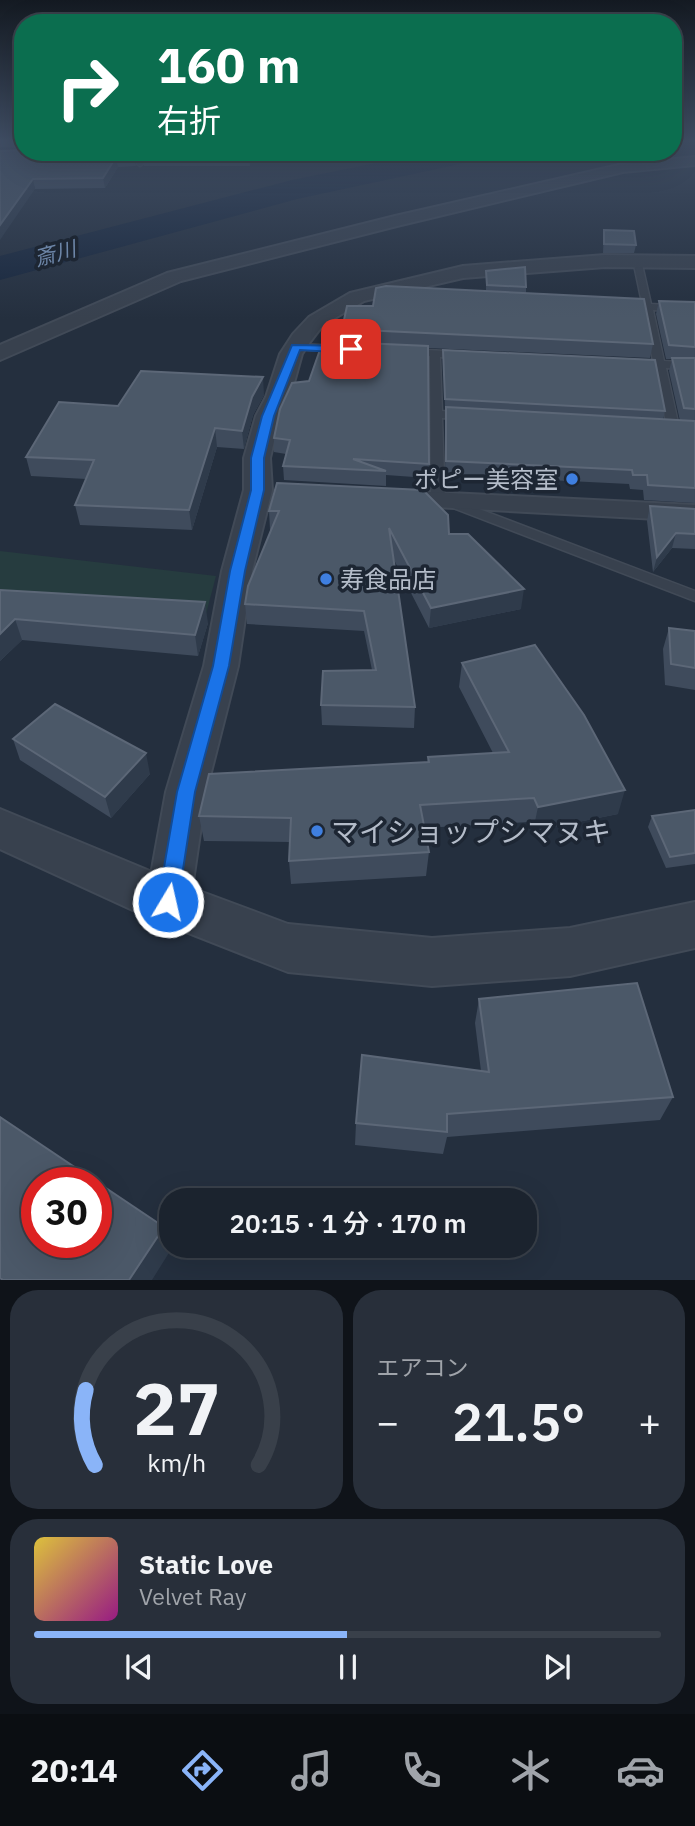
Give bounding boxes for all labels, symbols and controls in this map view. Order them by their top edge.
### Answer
text: 160 m [157,33,301,96]
icon: right [42,42,133,133]
text: 右折 [157,99,221,141]
water label: 斎川 [31,234,81,272]
pin [321,319,381,379]
icon: arrive [332,330,370,368]
place label: ポピー美容室 [414,463,558,495]
marker: ポピー美容室 [564,471,580,487]
place label: 寿食品店 [340,563,436,595]
marker: 寿食品店 [318,571,334,587]
place label: マイショップシマヌキ [331,813,611,850]
marker: マイショップシマヌキ [309,823,325,839]
position arrow [131,865,205,939]
speed limit sign: 30 [21,1167,112,1258]
text: 20:15 · 1 分 · 170 m [229,1206,467,1240]
text: エアコン [377,1352,469,1382]
text: 27 [133,1361,220,1456]
text: 21.5° [452,1388,586,1455]
text: − [377,1397,399,1446]
text: + [638,1397,661,1446]
text: km/h [147,1446,206,1479]
text: Static Love [139,1547,273,1581]
text: Velvet Ray [139,1581,246,1611]
icon: previous [120,1648,158,1686]
icon: pause [329,1648,367,1686]
icon: next [538,1648,576,1686]
icon: directions [178,1746,227,1795]
icon: music [287,1746,336,1795]
icon: phone [397,1746,446,1795]
icon: climate [506,1746,555,1795]
icon: car [616,1746,665,1795]
text: 20:14 [30,1749,118,1791]

